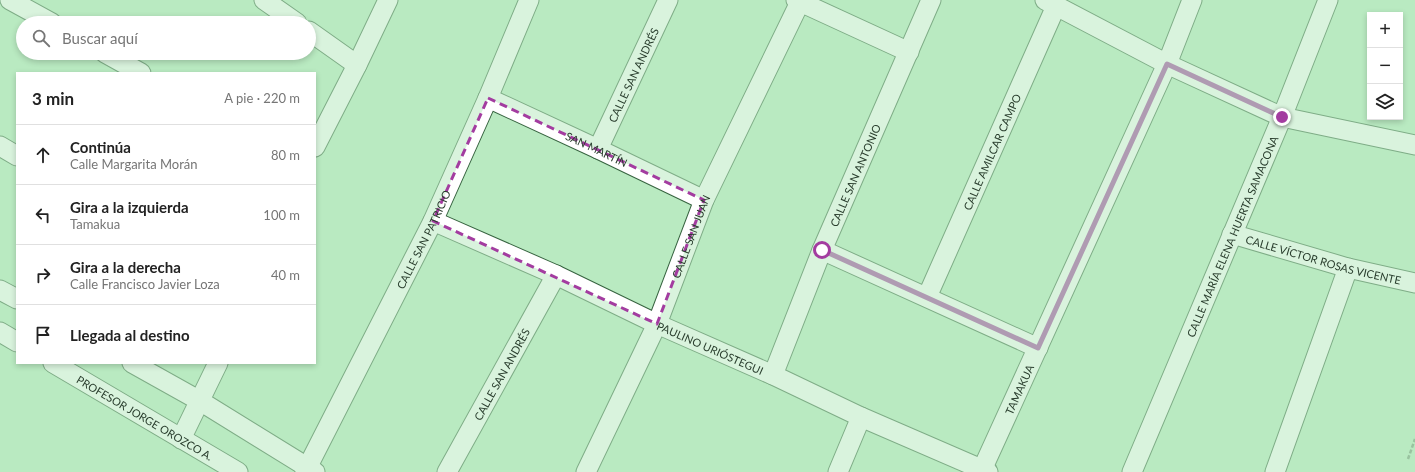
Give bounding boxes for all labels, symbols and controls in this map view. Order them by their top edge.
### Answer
map controls [1367,12,1403,120]
button: + [1367,12,1403,48]
search box [16,16,316,60]
street label: CALLE SAN ANDRÉS [605,25,661,124]
icon: search [30,27,52,49]
text: Buscar aquí [62,29,138,47]
button: − [1367,48,1403,84]
button: layers [1367,84,1403,120]
text: 3 min [32,88,74,109]
text: A pie · 220 m [224,90,300,106]
street label: CALLE AMILCAR CAMPO [960,91,1023,212]
route end [1273,108,1291,126]
street label: CALLE SAN ANTONIO [827,122,883,228]
street label: SAN MARTÍN [564,129,630,169]
street label: CALLE MARÍA ELENA HUERTA SAMACONA [1183,133,1280,339]
text: Continúa [70,138,131,156]
icon: ahead [32,144,54,166]
text: 80 m [271,147,300,163]
text: Calle Margarita Morán [70,156,198,172]
street label: CALLE SAN PATRICIO [393,188,453,291]
street label: CALLE SAN JUAN [669,192,712,280]
text: Gira a la izquierda [70,198,189,216]
icon: left [32,204,54,226]
text: 100 m [263,207,300,223]
text: Tamakua [70,216,120,232]
street label: CALLE VÍCTOR ROSAS VICENTE [1244,232,1402,286]
route start [813,241,831,259]
text: Gira a la derecha [70,258,181,276]
icon: right [32,264,54,286]
text: 40 m [271,267,300,283]
text: Calle Francisco Javier Loza [70,276,220,292]
street label: PAULINO URIÓSTEGUI [655,318,766,377]
icon: arrive [32,324,54,346]
text: Llegada al destino [70,326,190,344]
street label: CALLE SAN ANDRÉS [471,326,532,422]
street label: TAMAKUA [1002,362,1036,416]
street label: PROFESOR JORGE OROZCO A. [75,372,216,462]

